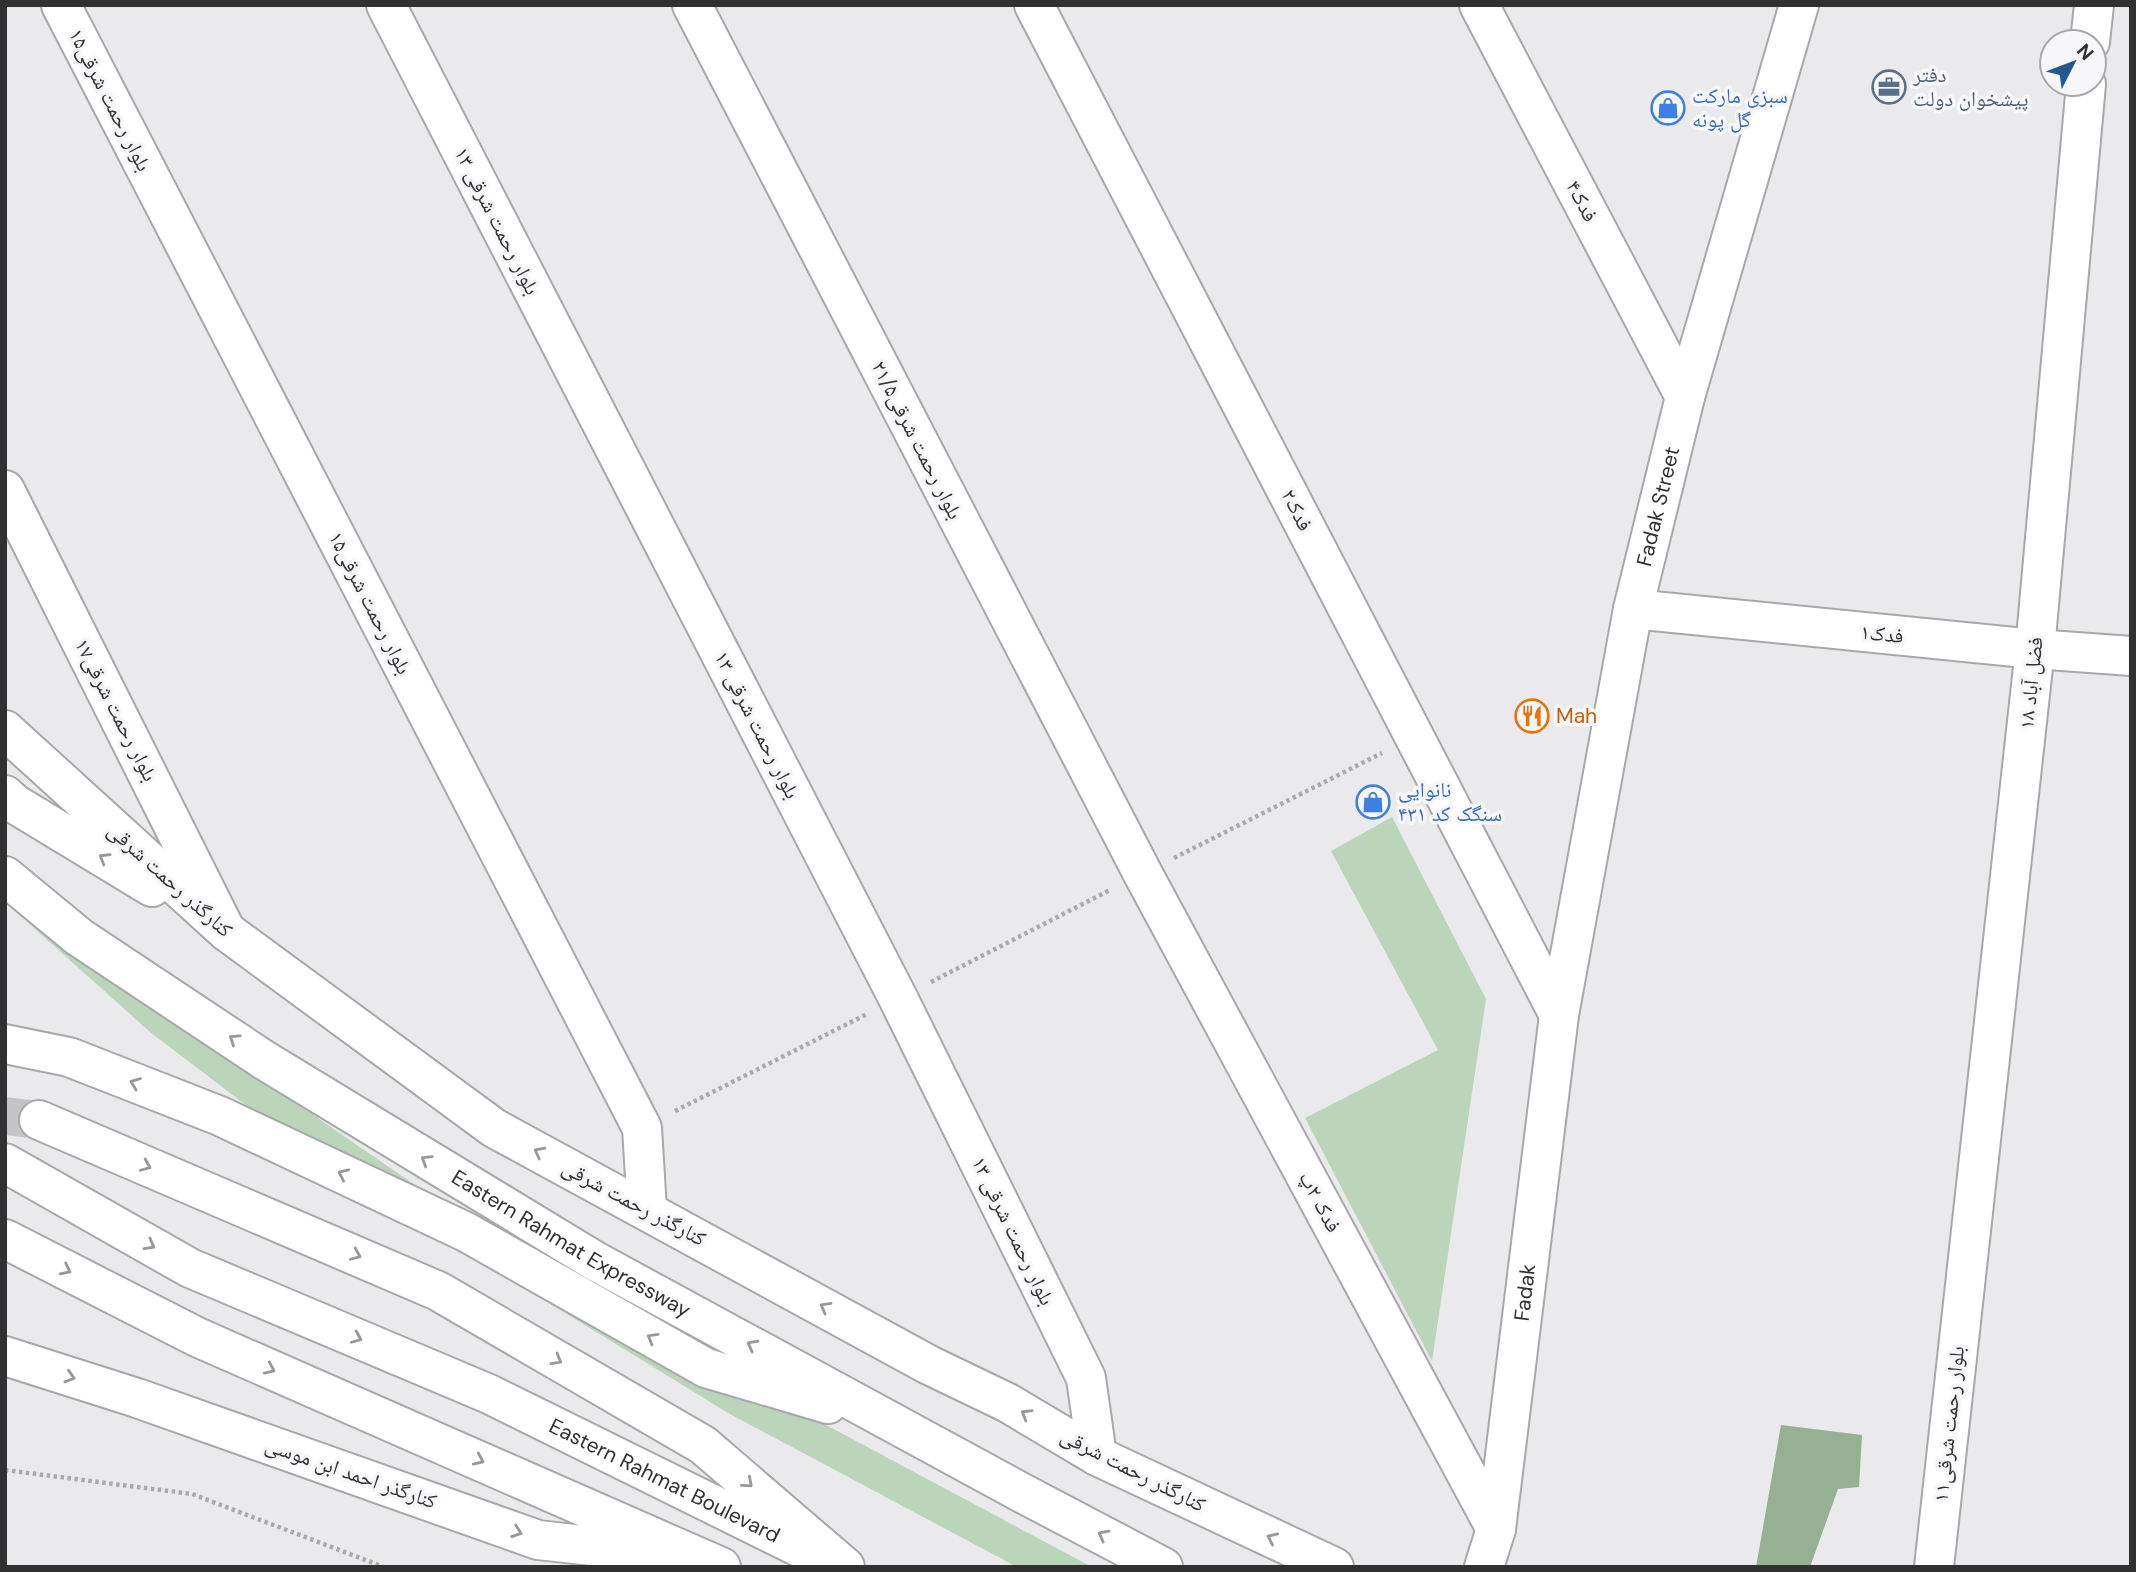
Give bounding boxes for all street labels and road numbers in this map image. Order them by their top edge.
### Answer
street label: بلوار رحمت شرقی۱۵ [62,24,158,176]
street label: بلوار رحمت شرقی ۱۳ [448,142,546,300]
street label: فدک۴ [1559,175,1605,227]
street label: بلوار رحمت شرقی۲۱/۵ [865,356,969,524]
street label: Fadak Street [1630,444,1686,569]
street label: فدک۲ [1275,484,1319,536]
street label: بلوار رحمت شرقی۱۵ [322,527,418,679]
street label: فدک۱ [1859,618,1905,650]
street label: بلوار رحمت شرقی۱۷ [68,634,164,786]
street label: فضل آباد ۱۸ [2012,636,2050,730]
street label: بلوار رحمت شرقی ۱۳ [708,646,806,804]
street label: کنارگذر رحمت شرقی [102,816,239,944]
street label: بلوار رحمت شرقی ۱۳ [965,1152,1061,1310]
street label: کنارگذر رحمت شرقی [557,1153,711,1253]
street label: Eastern Rahmat Expressway [446,1163,696,1324]
street label: فدک ۲پ [1292,1167,1348,1237]
street label: Fadak [1508,1262,1542,1323]
street label: بلوار رحمت شرقی۱۱ [1927,1345,1971,1503]
street label: Eastern Rahmat Boulevard [544,1412,785,1549]
street label: کنارگذر رحمت شرقی [1056,1421,1210,1519]
street label: کنارگذر احمد ابن موسی [262,1431,441,1516]

